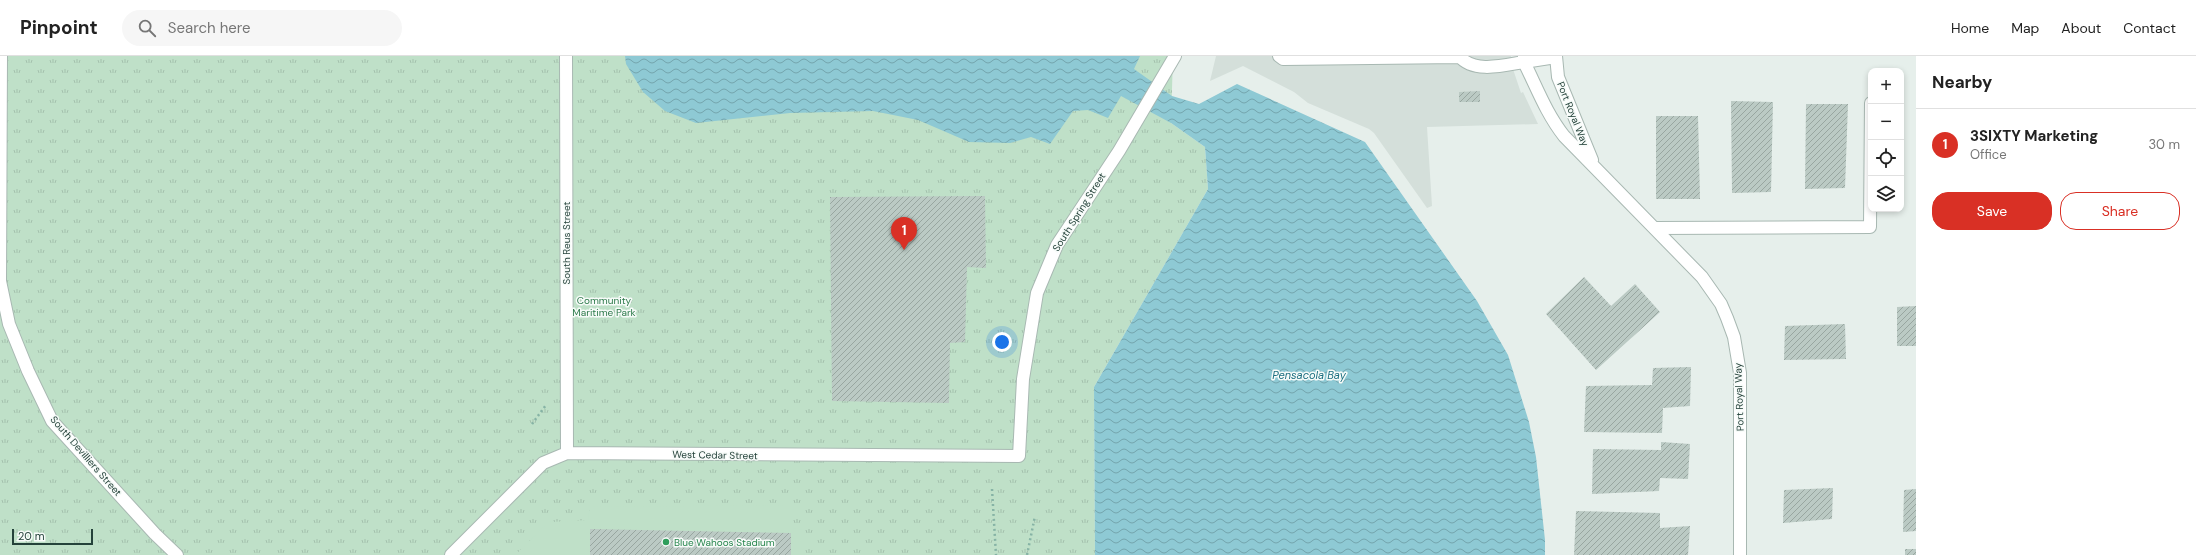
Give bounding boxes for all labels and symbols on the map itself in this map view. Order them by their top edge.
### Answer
street label: Port Royal Way [1554,80,1592,149]
street label: South Spring Street [1050,170,1108,254]
street label: South Reus Street [560,201,573,284]
pin: 1 [891,217,917,250]
park label: Community Maritime Park [572,294,636,319]
your location [992,332,1012,352]
street label: Port Royal Way [1731,362,1747,431]
water label: Pensacola Bay [1272,368,1347,382]
street label: South Devilliers Street [48,413,124,499]
street label: West Cedar Street [672,448,758,462]
scale bar [12,527,93,546]
place label: Blue Wahoos Stadium [674,536,775,549]
marker: Blue Wahoos Stadium [661,537,671,547]

